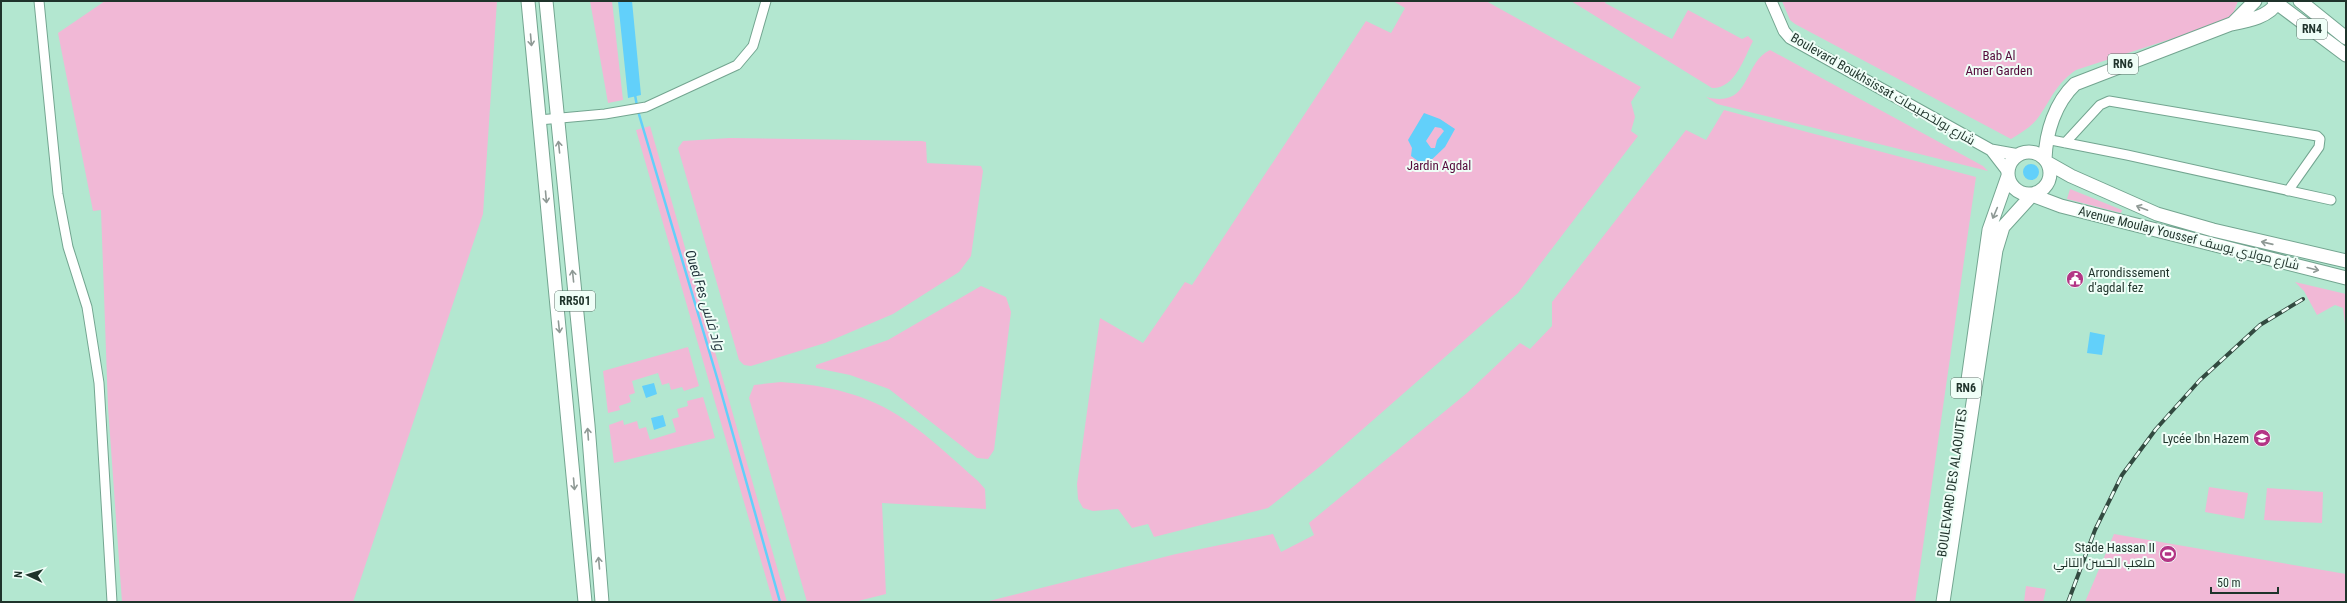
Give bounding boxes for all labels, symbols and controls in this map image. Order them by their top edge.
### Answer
road number: RN4 [2297,19,2327,39]
street label: Boulevard Boukhsissat شارع بولخصيصات [1788,30,1978,149]
one-way arrow [528,33,535,46]
park label: Bab Al Amer Garden [1966,48,2032,78]
road number: RN6 [2108,54,2138,74]
one-way arrow [556,141,563,154]
park label: Jardin Agdal [1407,158,1471,173]
one-way arrow [543,190,550,203]
street label: Avenue Moulay Youssef شارع مولاي يوسف [2076,203,2301,276]
one-way arrow [2136,204,2148,212]
one-way arrow [1991,207,1998,219]
one-way arrow [2261,238,2274,246]
water label: Oued Fes واد فاس [681,248,728,354]
place label: Arrondissement d'agdal fez [2088,265,2170,295]
one-way arrow [2307,266,2320,274]
public building icon: Arrondissement d'agdal fez [2065,269,2085,289]
one-way arrow [569,270,576,283]
road number: RR501 [555,291,595,311]
one-way arrow [555,320,562,333]
road number: RN6 [1951,378,1981,398]
street label: BOULEVARD DES ALAOUITES [1934,408,1970,558]
one-way arrow [585,428,592,441]
school or university icon: Lycée Ibn Hazem [2252,428,2272,448]
place label: Lycée Ibn Hazem [2162,431,2249,446]
one-way arrow [571,477,578,490]
place label: Stade Hassan II ملعب الحسن التاني [2053,540,2155,573]
sports icon: Stade Hassan II ملعب الحسن التاني [2158,544,2178,564]
north arrow [8,555,48,595]
one-way arrow [596,557,603,570]
scale bar [2211,569,2278,595]
text: N [12,570,25,578]
text: 50 m [2217,576,2241,590]

